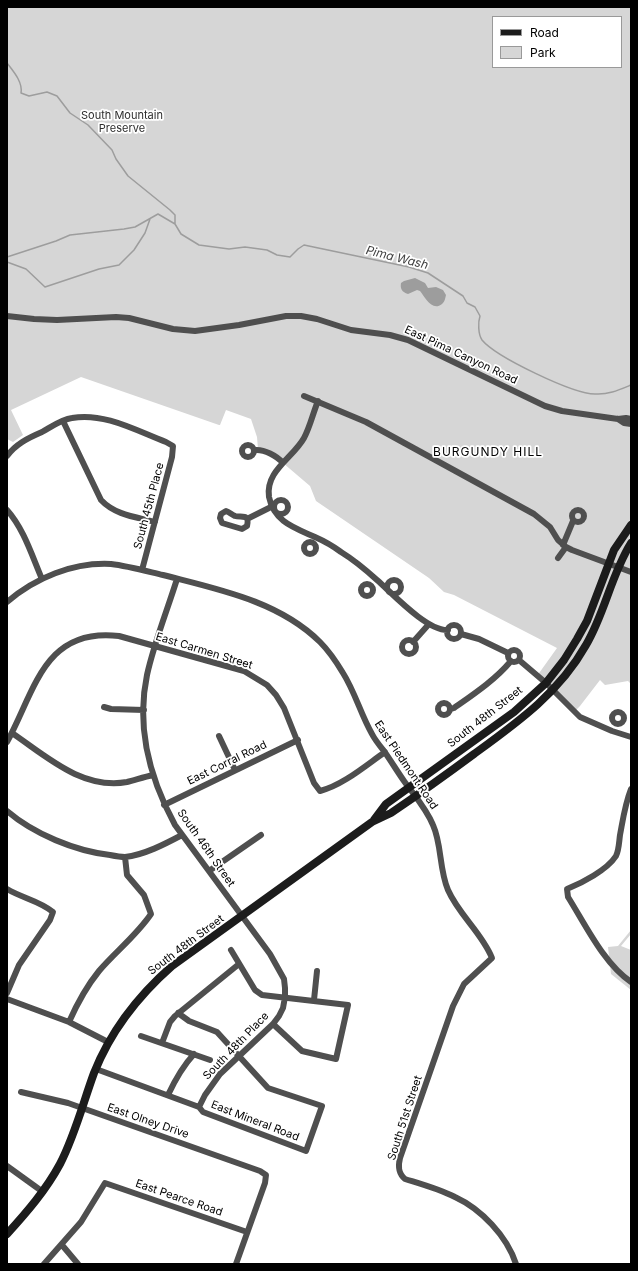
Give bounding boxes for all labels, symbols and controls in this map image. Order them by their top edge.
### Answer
legend [492,16,622,68]
text: Road [530,25,559,40]
text: Park [530,45,556,60]
park label: South Mountain Preserve [81,109,163,135]
water label: Pima Wash [364,243,430,273]
street label: East Pima Canyon Road [402,323,520,387]
district label: BURGUNDY HILL [433,445,543,459]
street label: South 45th Place [131,461,167,551]
street label: East Carmen Street [154,630,254,672]
street label: South 48th Street [445,684,525,750]
street label: East Piedmont Road [371,718,441,812]
street label: East Corral Road [185,738,269,788]
street label: South 46th Street [174,807,238,889]
street label: South 48th Street [145,912,227,978]
street label: South 48th Place [200,1009,272,1083]
street label: South 51st Street [385,1074,425,1162]
street label: East Mineral Road [209,1098,301,1144]
street label: East Olney Drive [105,1101,191,1141]
street label: East Pearce Road [134,1177,224,1219]

